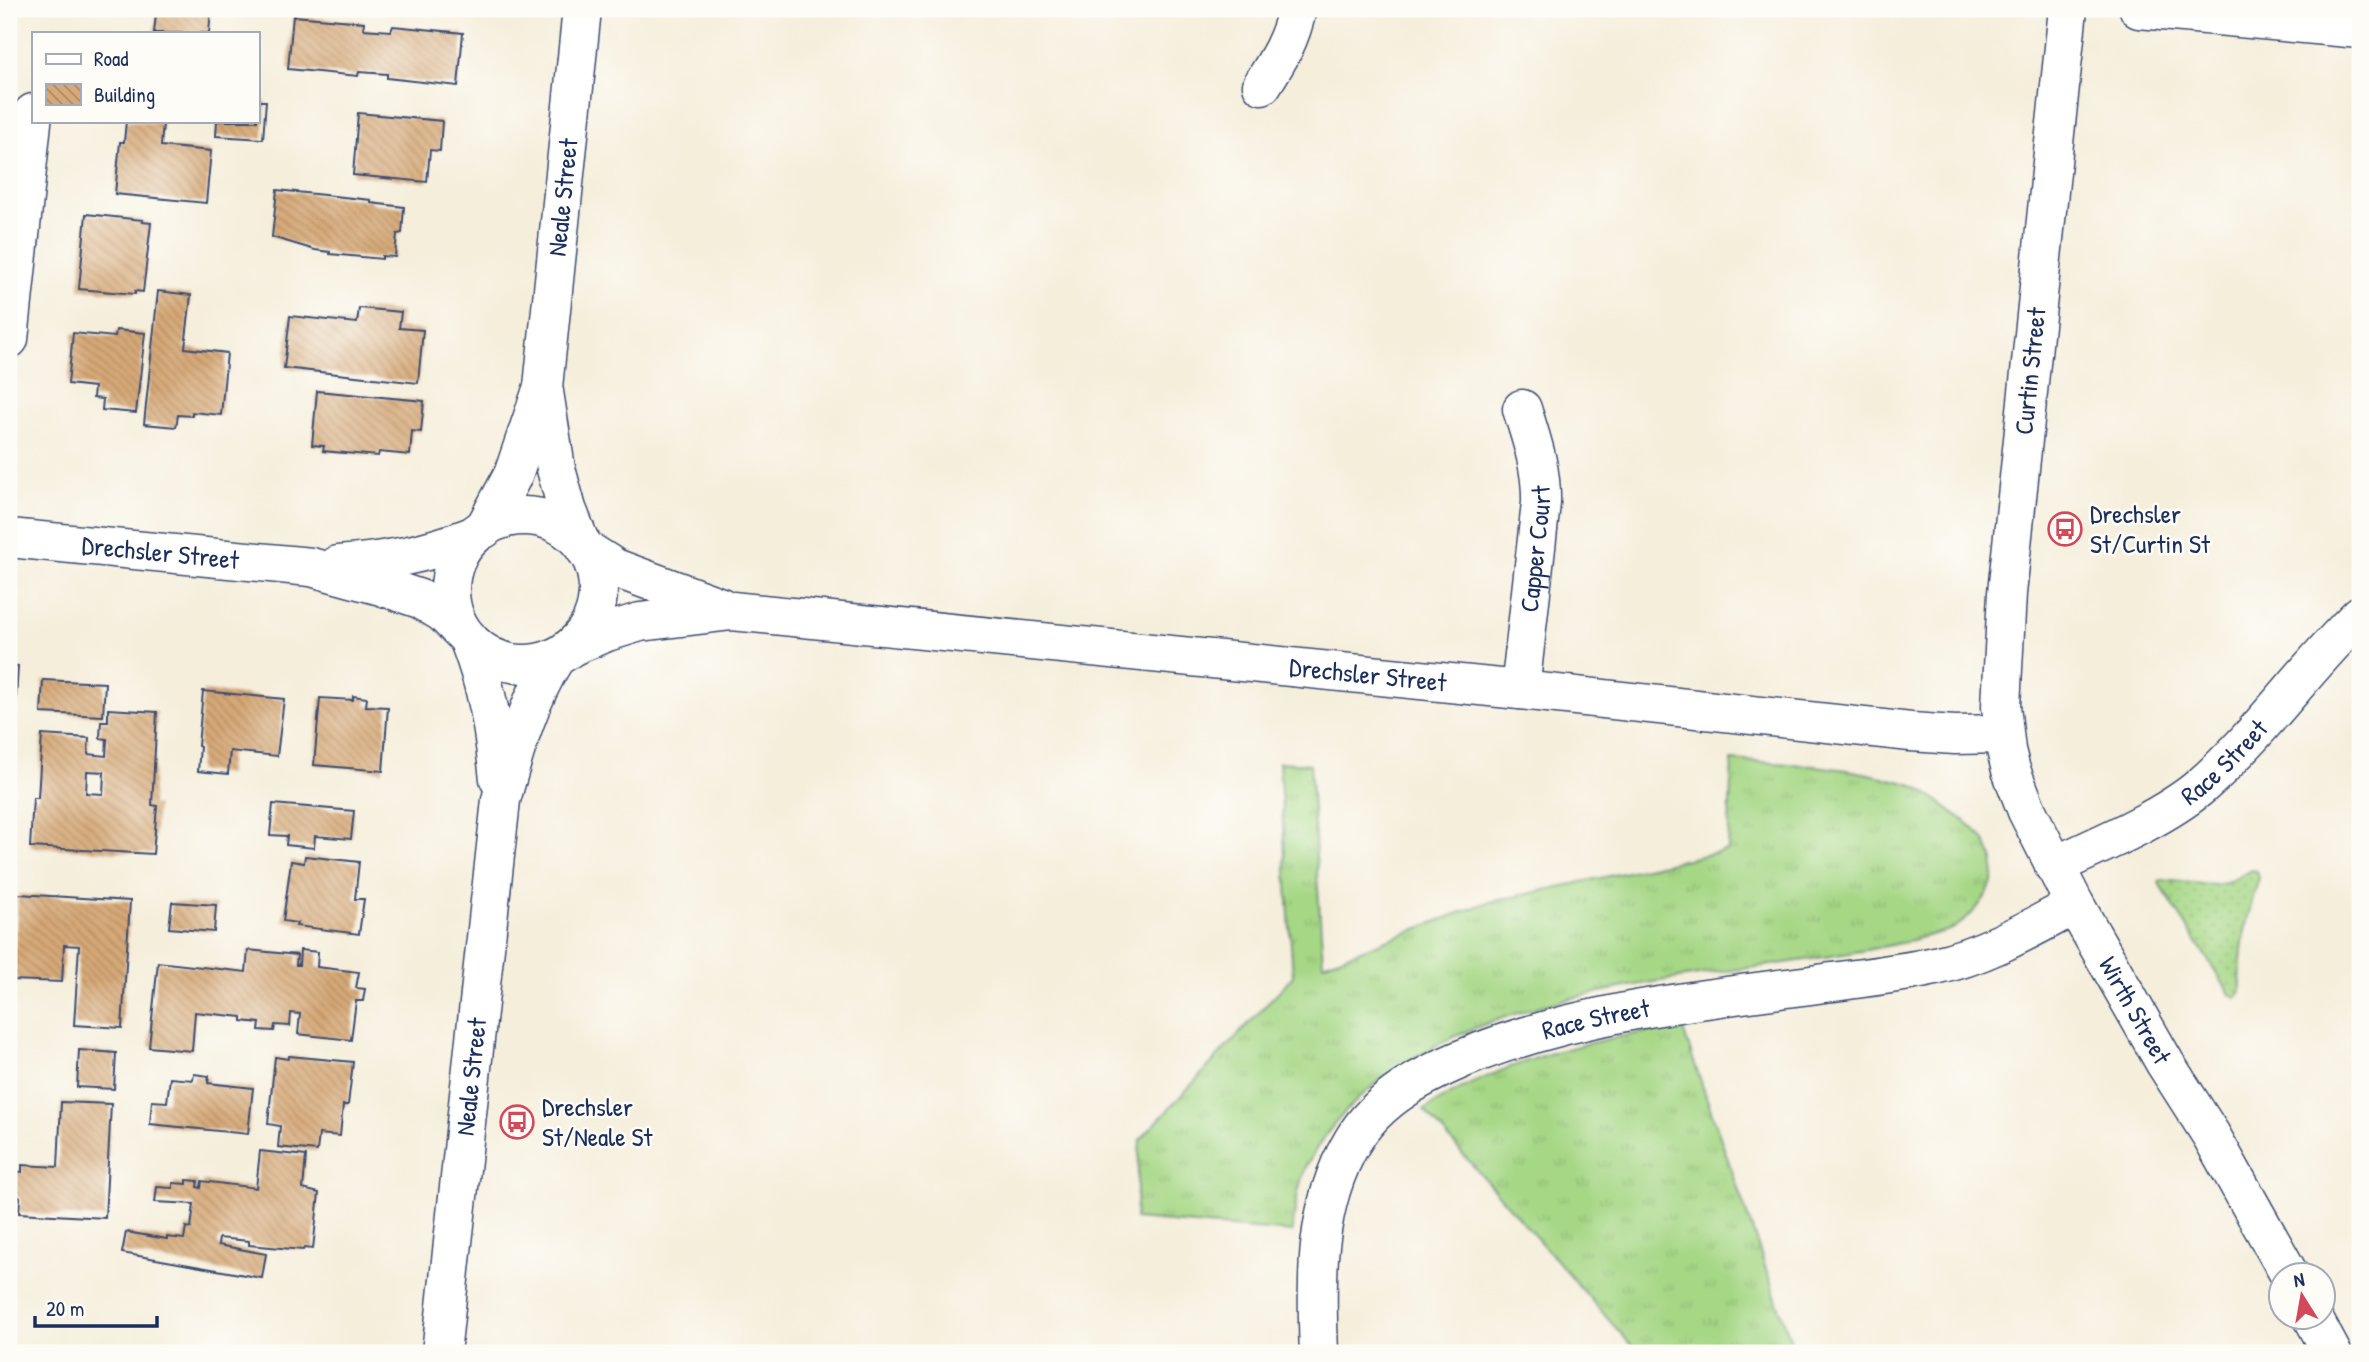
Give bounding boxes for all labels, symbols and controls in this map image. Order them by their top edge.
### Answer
legend [32,32,259,122]
text: Road [94,44,128,73]
text: Building [94,80,155,109]
street label: Neale Street [539,136,586,258]
street label: Curtin Street [2005,305,2054,436]
street label: Capper Court [1511,484,1558,614]
place label: Drechsler St/Curtin St [2090,496,2211,561]
bus stop icon: Drechsler St/Curtin St [2046,510,2084,548]
street label: Drechsler Street [80,527,242,577]
street label: Drechsler Street [1288,649,1449,700]
street label: Race Street [2174,711,2276,813]
street label: Wirth Street [2091,950,2180,1071]
street label: Race Street [1538,990,1653,1047]
street label: Neale Street [447,1015,494,1137]
place label: Drechsler St/Neale St [542,1089,653,1154]
bus stop icon: Drechsler St/Neale St [498,1103,536,1141]
north arrow [2268,1260,2338,1330]
text: N [2291,1266,2306,1293]
scale bar [35,1285,158,1329]
text: 20 m [46,1294,84,1323]

